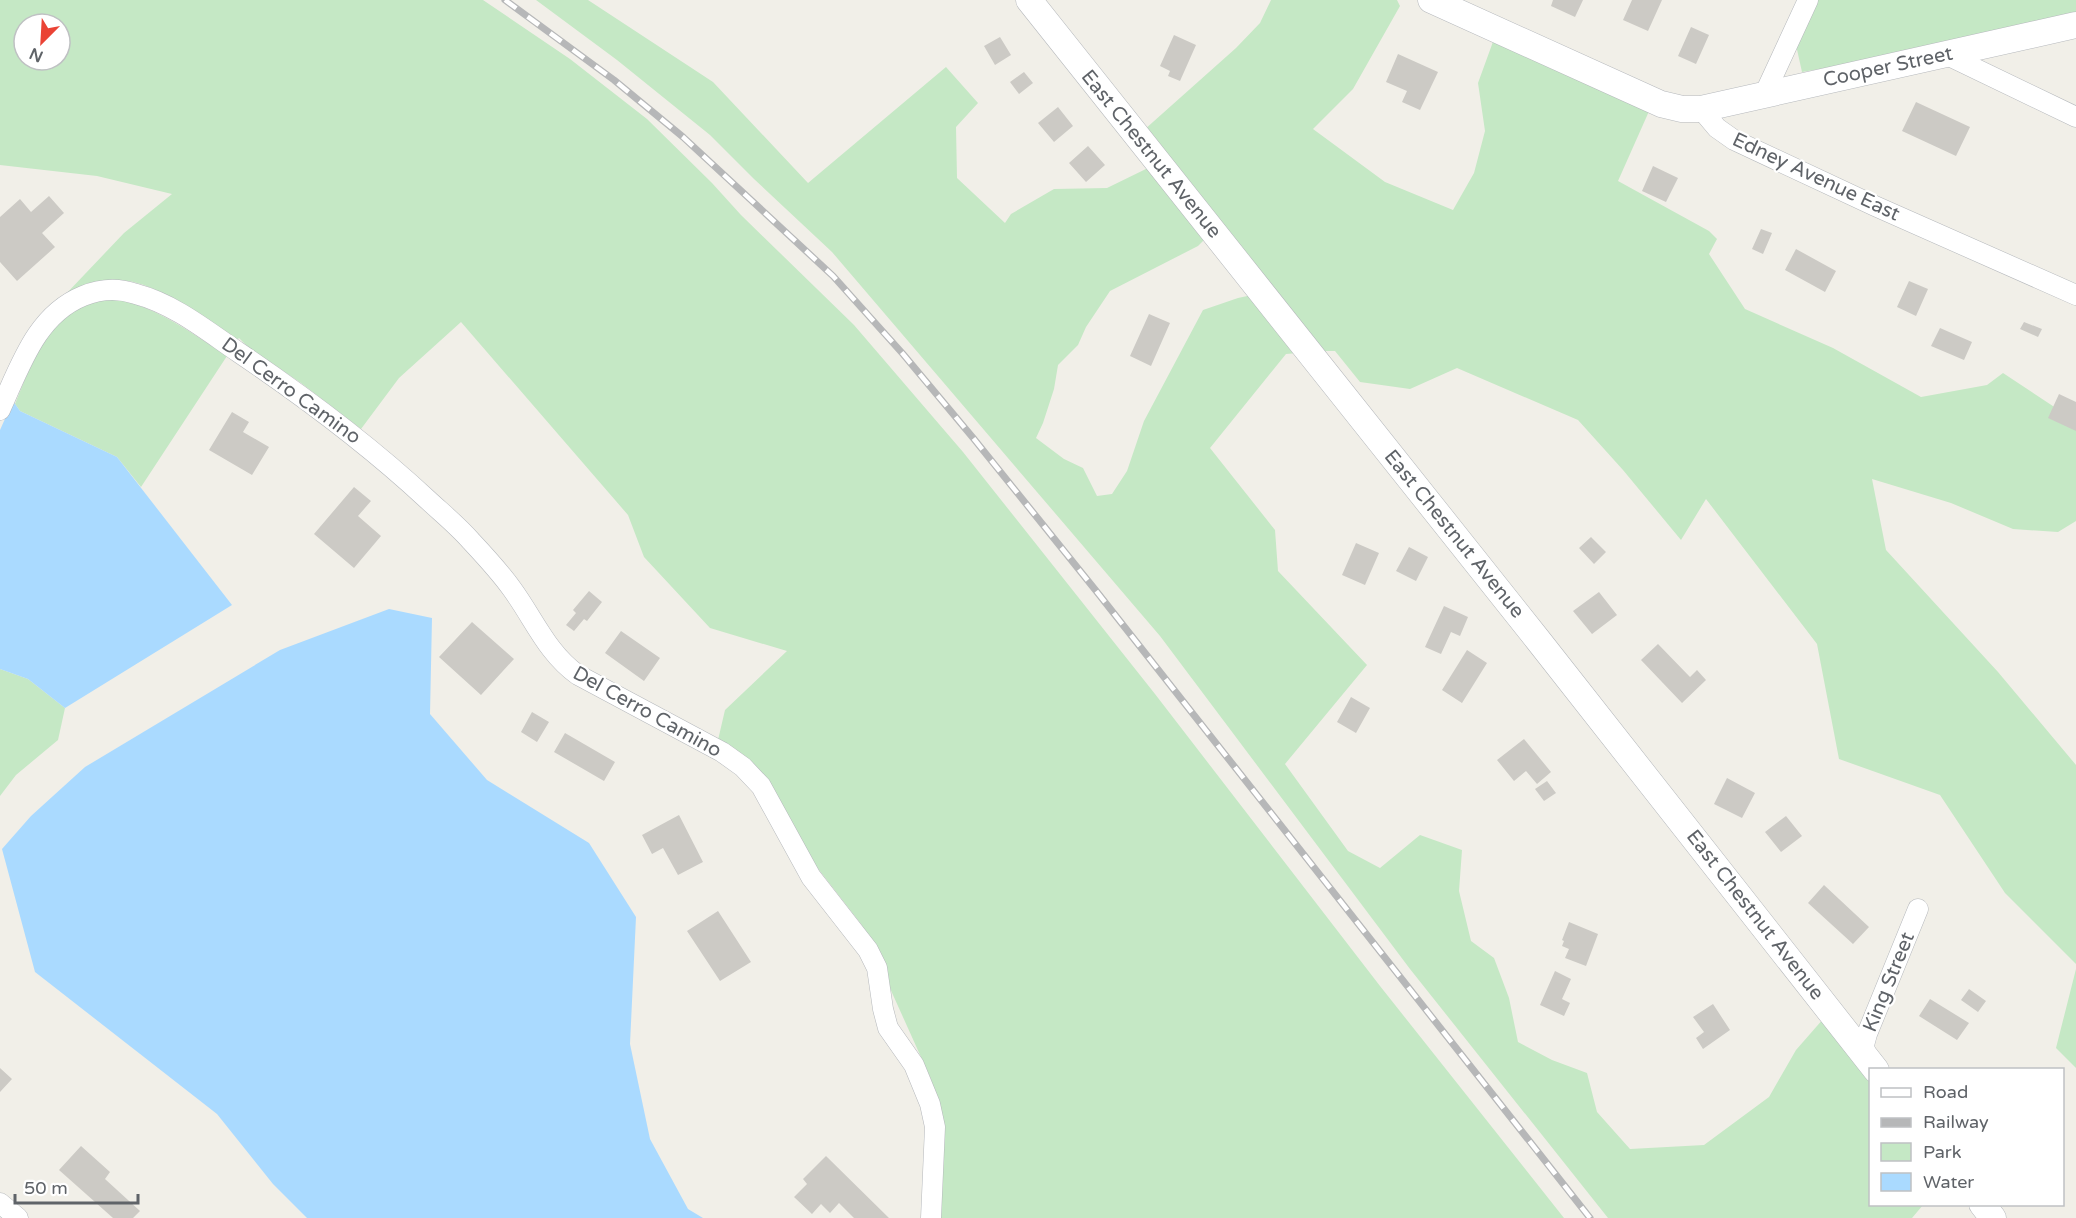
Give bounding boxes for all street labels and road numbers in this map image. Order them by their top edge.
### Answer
street label: Cooper Street [1821,41,1955,92]
street label: East Chestnut Avenue [1076,65,1226,243]
street label: Edney Avenue East [1728,128,1904,227]
street label: Del Cerro Camino [217,332,365,450]
street label: East Chestnut Avenue [1379,445,1529,623]
street label: Del Cerro Camino [568,661,726,763]
street label: East Chestnut Avenue [1681,825,1829,1005]
street label: King Street [1858,928,1920,1035]

